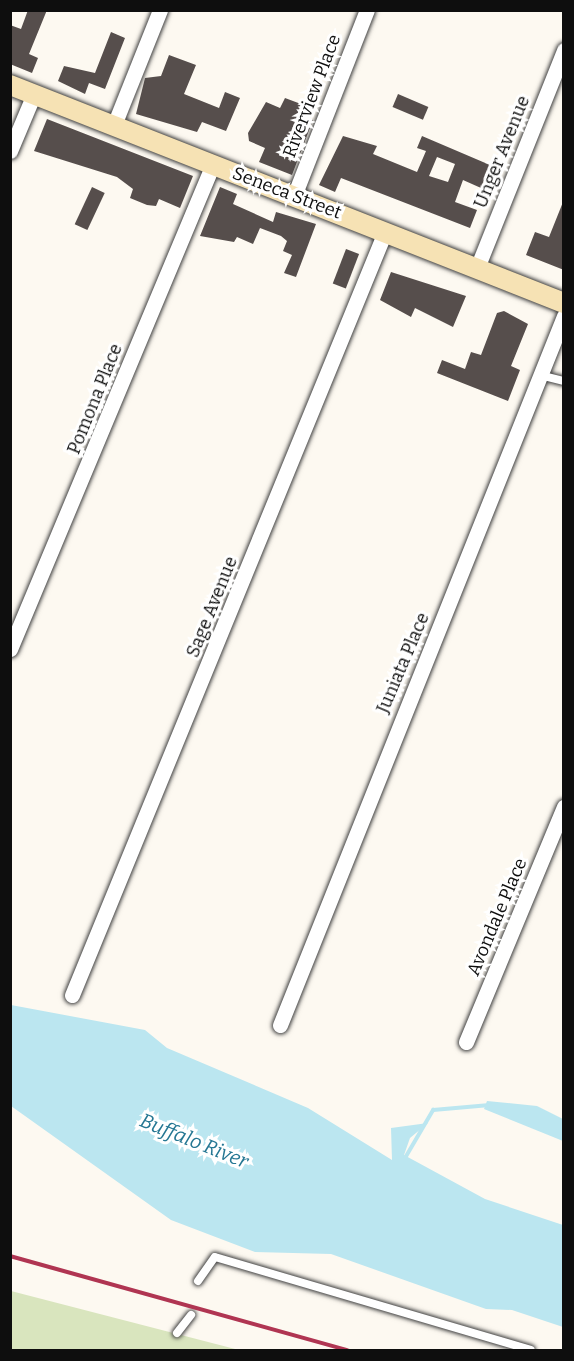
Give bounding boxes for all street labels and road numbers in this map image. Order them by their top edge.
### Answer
street label: Riverview Place [279,31,345,161]
street label: Unger Avenue [470,93,534,211]
street label: Seneca Street [230,162,344,224]
street label: Pomona Place [63,341,127,457]
street label: Sage Avenue [182,553,242,661]
street label: Juniata Place [372,610,434,716]
street label: Avondale Place [462,855,532,979]

